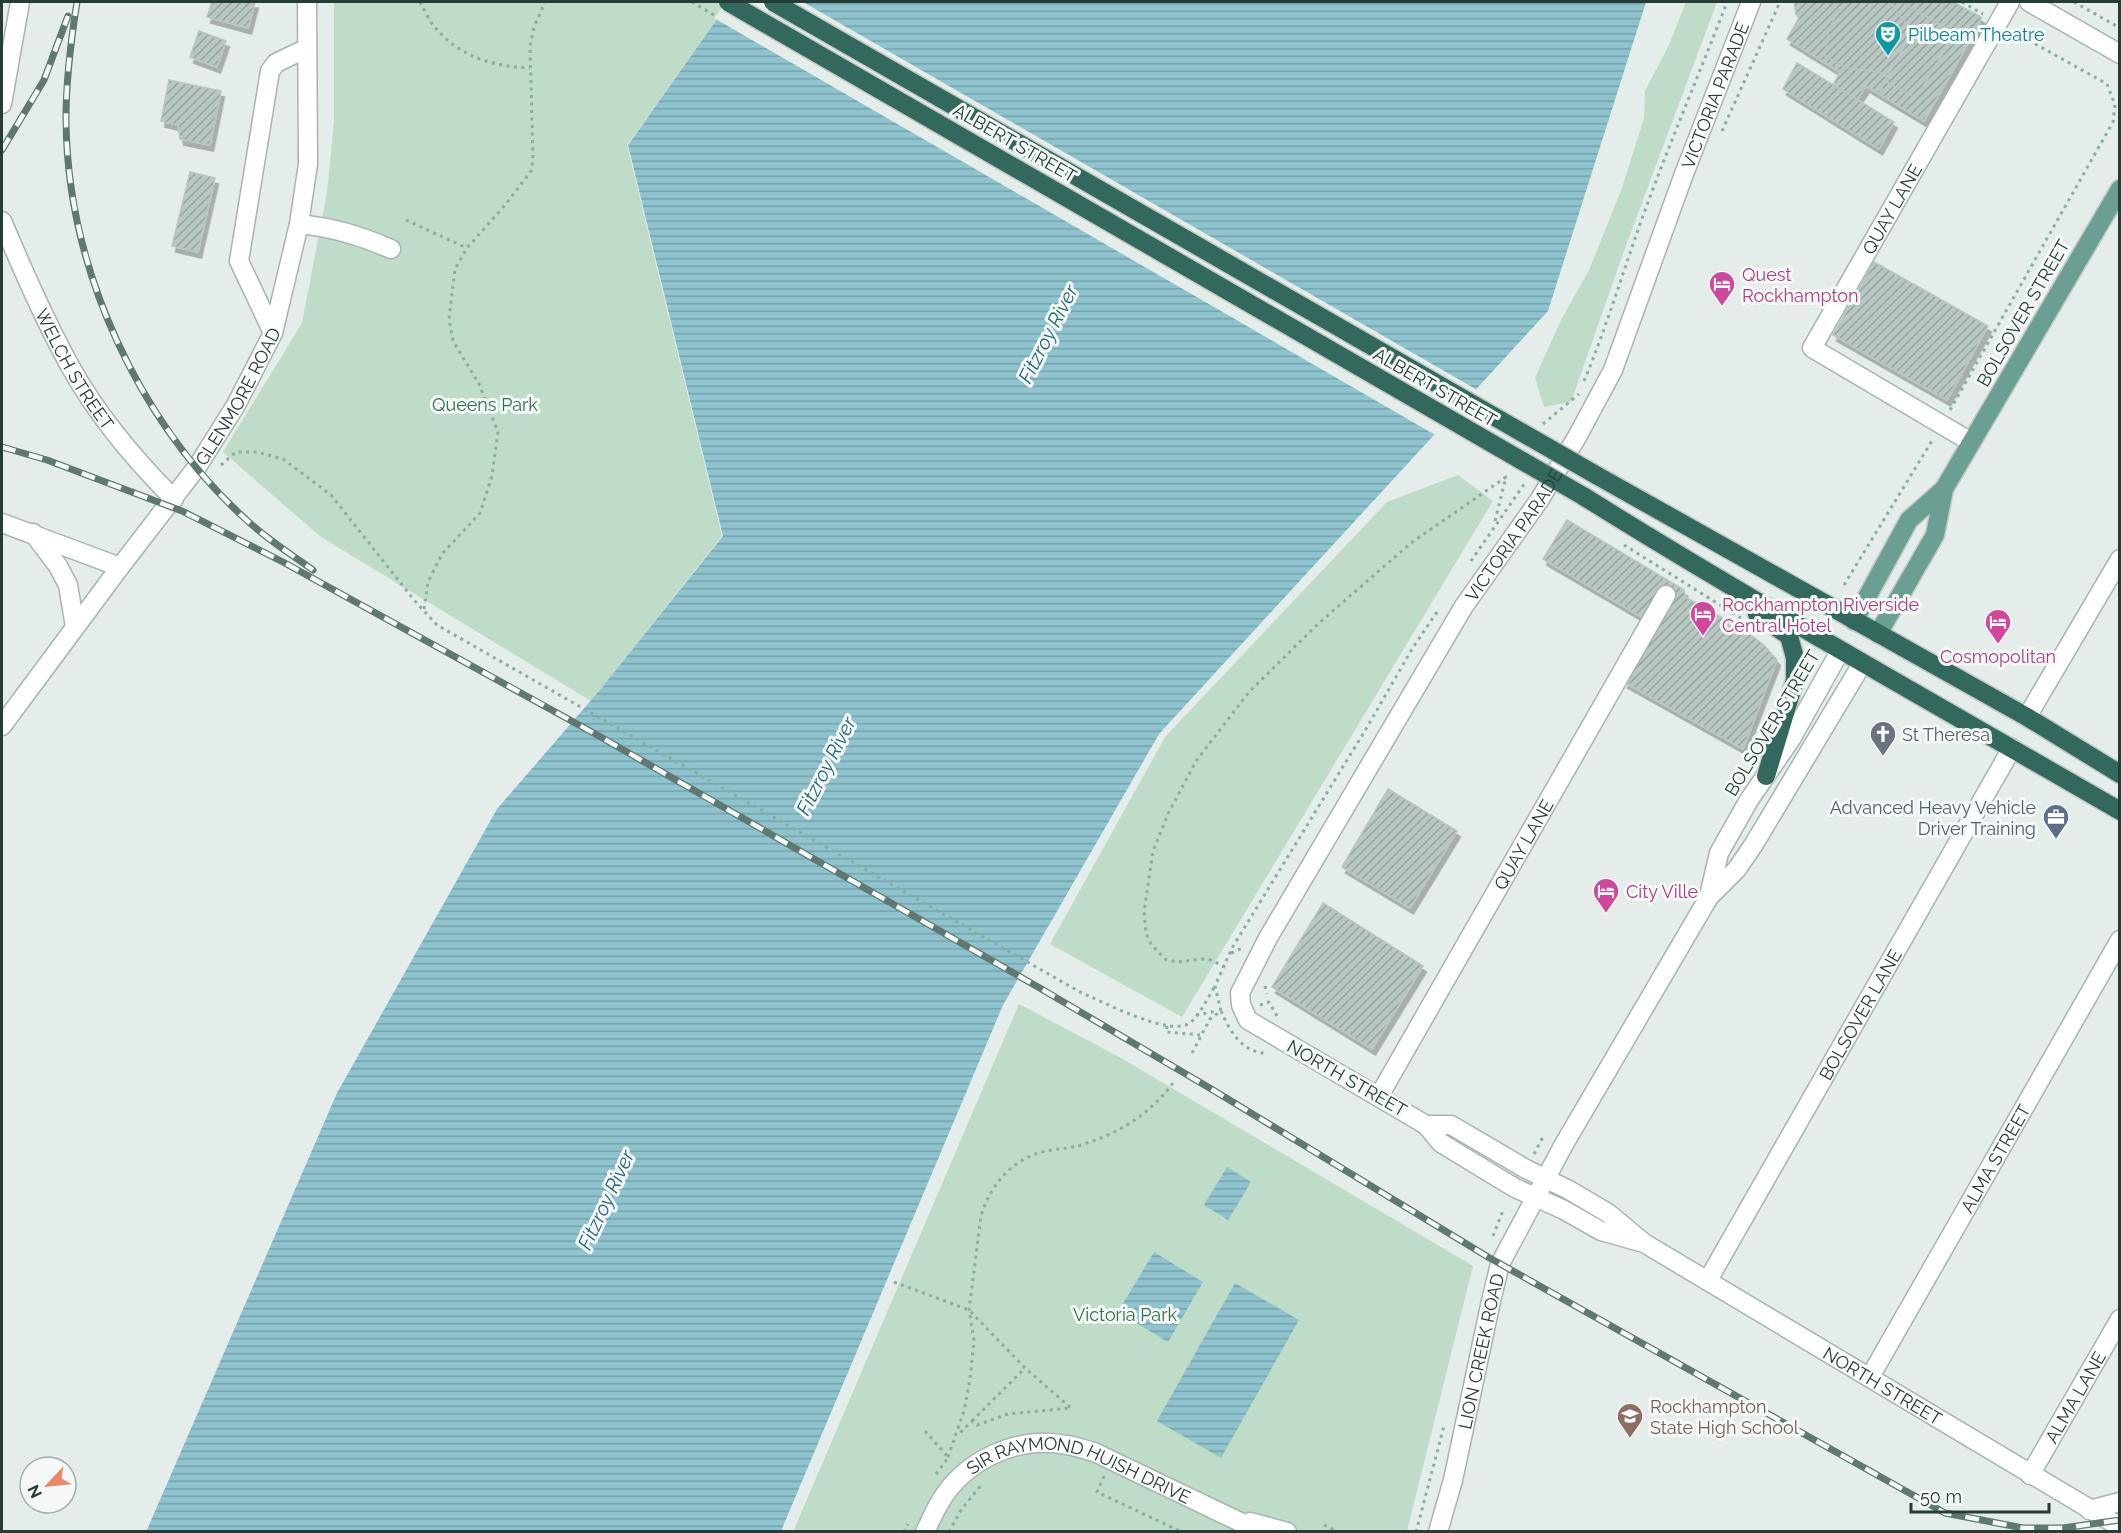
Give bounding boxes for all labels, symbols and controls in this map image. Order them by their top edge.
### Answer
street label: VICTORIA PARADE [1677,19,1753,172]
theatre icon: Pilbeam Theatre [1873,19,1903,57]
place label: Pilbeam Theatre [1908,24,2045,45]
street label: ALBERT STREET [950,99,1080,187]
street label: QUAY LANE [1858,160,1926,258]
street label: BOLSOVER STREET [1972,236,2074,390]
place label: Quest Rockhampton [1742,264,1858,306]
hotel icon: Quest Rockhampton [1707,269,1737,307]
water label: Fitzroy River [1013,280,1084,387]
street label: WELCH STREET [32,305,119,433]
street label: GLENMORE ROAD [190,324,285,469]
street label: ALBERT STREET [1370,343,1500,431]
park label: Queens Park [432,394,538,415]
street label: VICTORIA PARADE [1460,465,1566,605]
place label: Rockhampton Riverside Central Hotel [1722,594,1920,636]
hotel icon: Rockhampton Riverside Central Hotel [1688,599,1718,637]
hotel icon: Cosmopolitan [1983,607,2013,645]
street label: BOLSOVER STREET [1720,646,1824,800]
place label: Cosmopolitan [1940,646,2056,667]
water label: Fitzroy River [791,712,862,819]
church icon: St Theresa [1868,719,1898,757]
place label: St Theresa [1902,724,1990,745]
street label: QUAY LANE [1489,796,1557,893]
place label: Advanced Heavy Vehicle Driver Training [1830,797,2036,839]
office icon: Advanced Heavy Vehicle Driver Training [2041,802,2071,840]
hotel icon: City Ville [1591,876,1621,914]
place label: City Ville [1626,881,1698,902]
street label: BOLSOVER LANE [1814,945,1905,1083]
street label: NORTH STREET [1284,1035,1410,1121]
street label: ALMA STREET [1956,1100,2034,1216]
water label: Fitzroy River [572,1145,640,1254]
street label: LION CREEK ROAD [1454,1271,1508,1431]
park label: Victoria Park [1073,1304,1177,1325]
street label: NORTH STREET [1820,1342,1946,1429]
street label: ALMA LANE [2040,1347,2110,1447]
place label: Rockhampton State High School [1650,1396,1799,1438]
school or university icon: Rockhampton State High School [1615,1401,1645,1439]
street label: SIR RAYMOND HUISH DRIVE [962,1432,1194,1507]
north arrow [18,1455,78,1515]
scale bar [1911,1476,2049,1514]
text: N [24,1482,46,1501]
text: 50 m [1920,1486,1962,1507]

